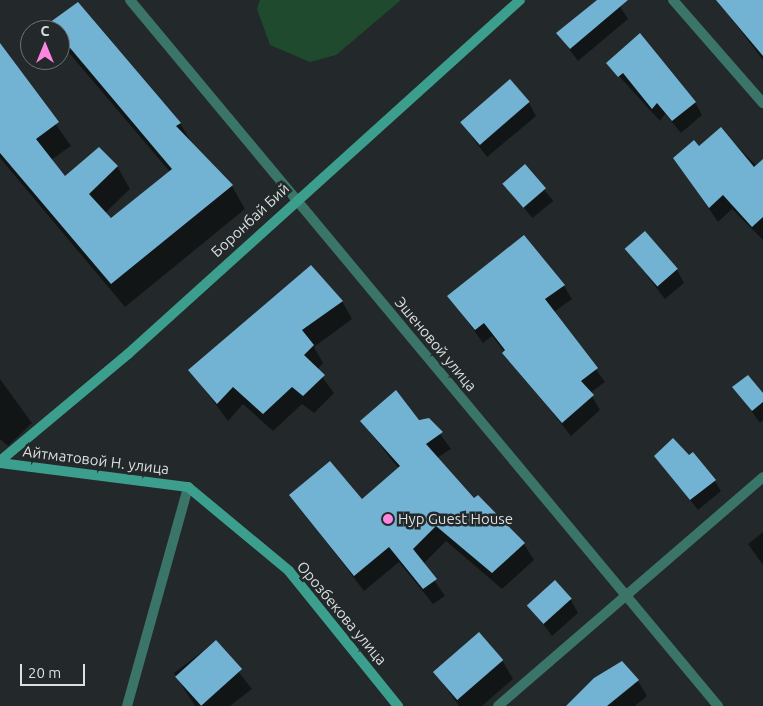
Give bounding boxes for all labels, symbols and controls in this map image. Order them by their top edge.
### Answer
north arrow [20,20,70,70]
text: С [41,23,49,39]
street label: Боронбай Бий [207,179,293,261]
street label: Эшеновой улица [391,293,481,395]
street label: Айтматовой Н. улица [22,442,170,478]
place label: Нур Guest House [398,510,513,528]
marker: Нур Guest House [382,513,394,525]
street label: Орозбекова улица [293,557,391,669]
scale bar [22,654,88,686]
text: 20 m [28,664,61,681]

